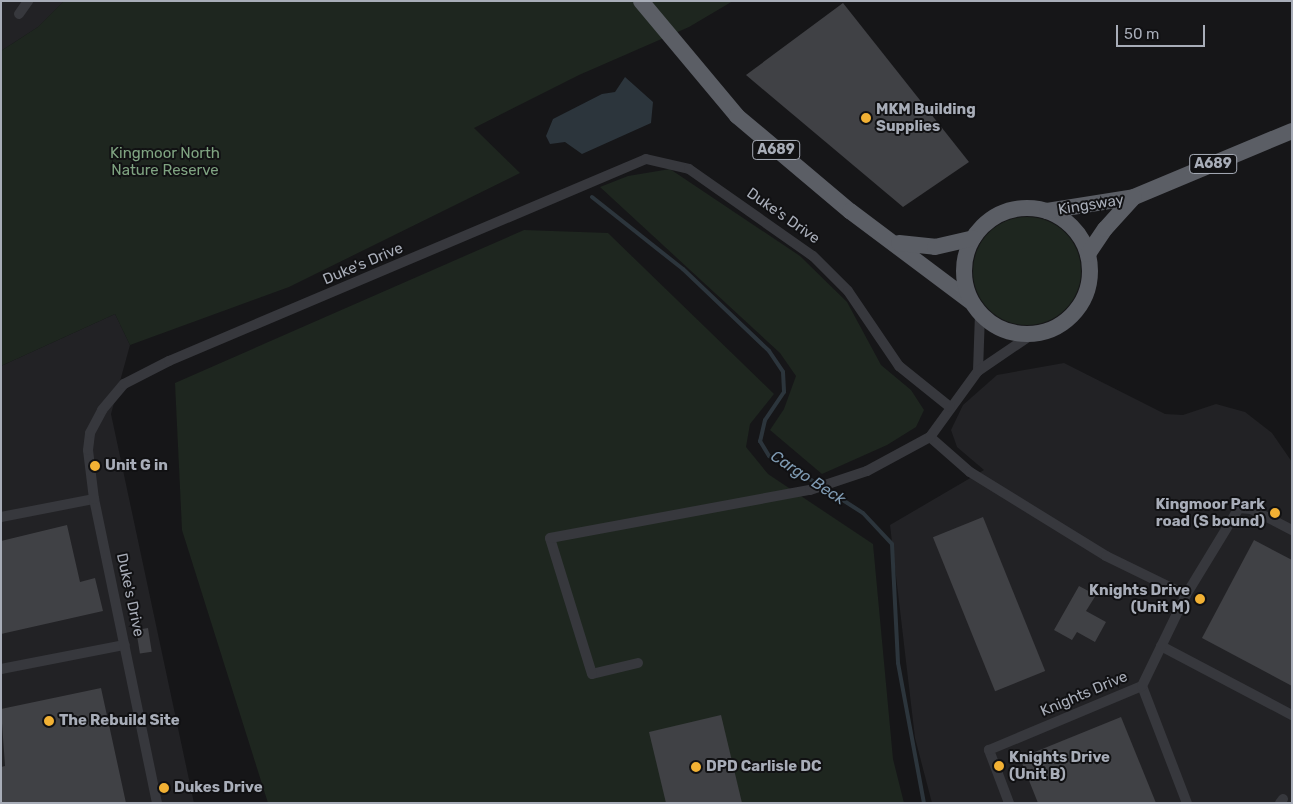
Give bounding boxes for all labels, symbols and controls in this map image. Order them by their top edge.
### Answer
scale bar [1118,15,1207,47]
text: 50 m [1124,25,1159,43]
place label: MKM Building Supplies [876,100,976,135]
marker: MKM Building Supplies [860,112,872,124]
road number: A689 [751,138,801,162]
park label: Kingmoor North Nature Reserve [110,144,220,179]
road number: A689 [1188,152,1238,175]
street label: Duke's Drive [743,184,823,248]
street label: Kingsway [1057,191,1125,219]
street label: Duke's Drive [320,239,406,289]
water label: Cargo Beck [767,447,849,509]
place label: Unit G in [105,457,168,475]
marker: Unit G in [89,460,101,472]
place label: Kingmoor Park road (S bound) [1155,495,1265,530]
marker: Kingmoor Park road (S bound) [1269,507,1281,519]
street label: Duke's Drive [112,552,148,638]
place label: Knights Drive (Unit M) [1089,581,1190,616]
marker: Knights Drive (Unit M) [1194,593,1206,605]
street label: Knights Drive [1038,668,1130,720]
place label: The Rebuild Site [59,712,180,730]
marker: The Rebuild Site [43,715,55,727]
place label: Knights Drive (Unit B) [1009,748,1110,783]
place label: DPD Carlisle DC [706,758,822,776]
marker: Knights Drive (Unit B) [993,760,1005,772]
marker: DPD Carlisle DC [690,761,702,773]
place label: Dukes Drive [174,779,263,797]
marker: Dukes Drive [158,782,170,794]

